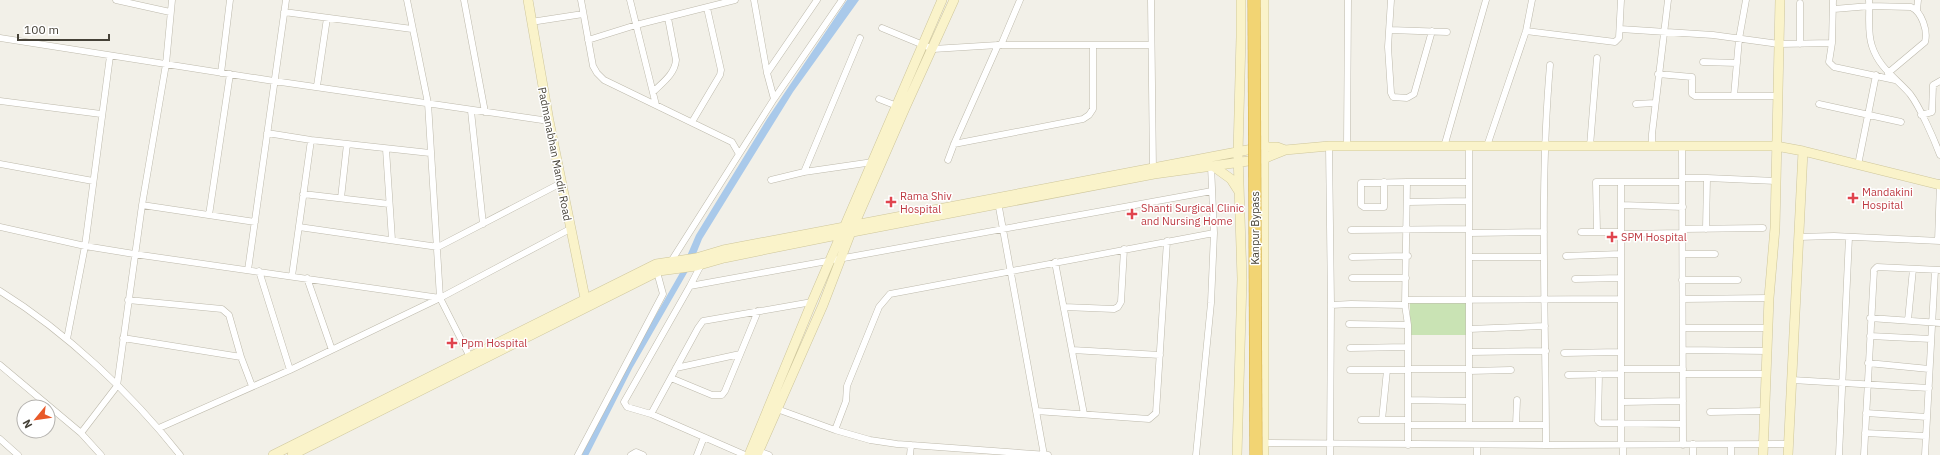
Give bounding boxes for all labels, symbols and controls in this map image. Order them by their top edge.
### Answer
scale bar [18,16,109,42]
text: 100 m [24,22,59,37]
street label: Padmanabhan Mandir Road [535,86,575,222]
place label: Mandakini Hospital [1862,185,1913,212]
place label: Rama Shiv Hospital [900,189,952,216]
street label: Kanpur Bypass [1248,191,1262,265]
marker: Mandakini Hospital [1847,192,1859,204]
marker: Rama Shiv Hospital [885,196,897,208]
place label: Shanti Surgical Clinic and Nursing Home [1141,201,1245,228]
marker: Shanti Surgical Clinic and Nursing Home [1126,208,1138,220]
place label: SPM Hospital [1621,230,1687,244]
marker: SPM Hospital [1606,231,1618,243]
place label: Ppm Hospital [461,336,527,350]
marker: Ppm Hospital [446,337,458,349]
north arrow [16,399,56,439]
text: N [19,417,35,431]

